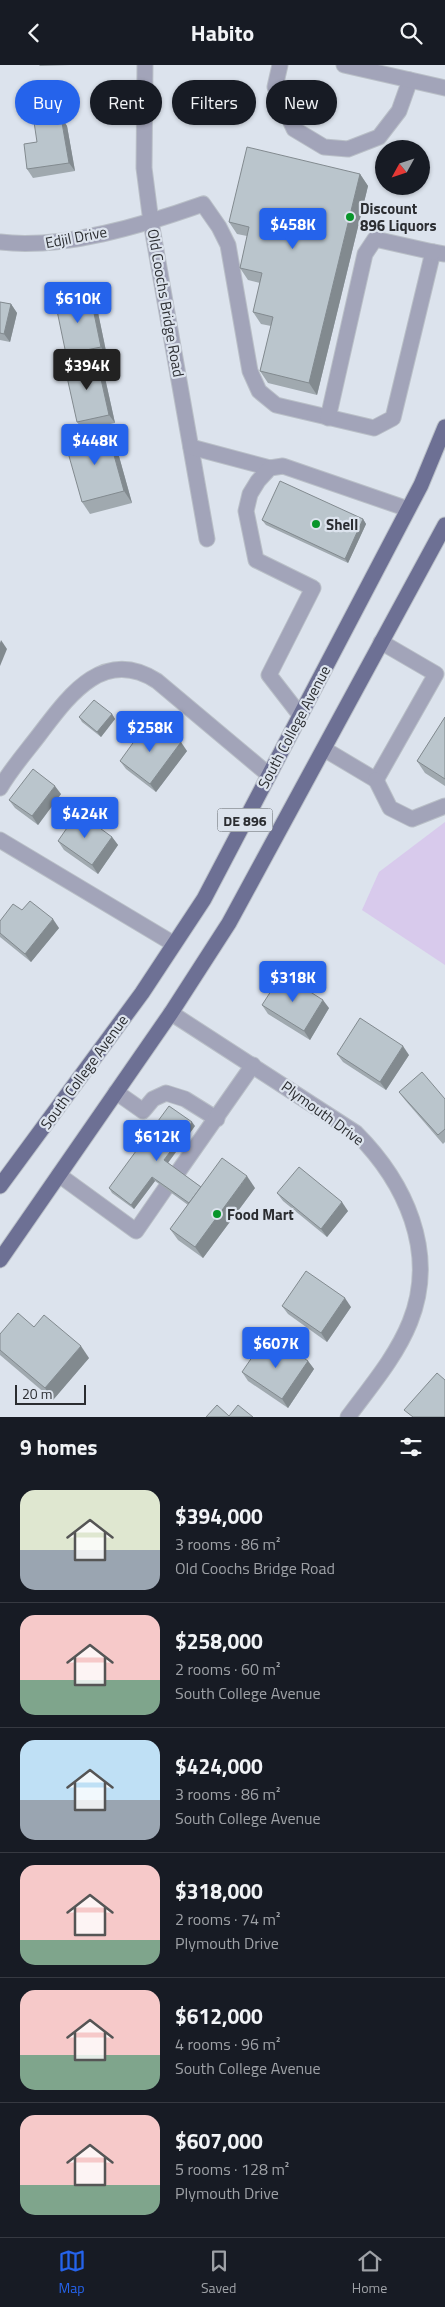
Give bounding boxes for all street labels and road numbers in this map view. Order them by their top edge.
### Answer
street label: Edjil Drive [43,220,109,254]
street label: Old Coochs Bridge Road [142,227,190,379]
street label: South College Avenue [252,661,336,793]
road number: DE 896 [218,809,272,831]
street label: South College Avenue [35,1010,133,1134]
street label: Plymouth Drive [277,1075,369,1151]

